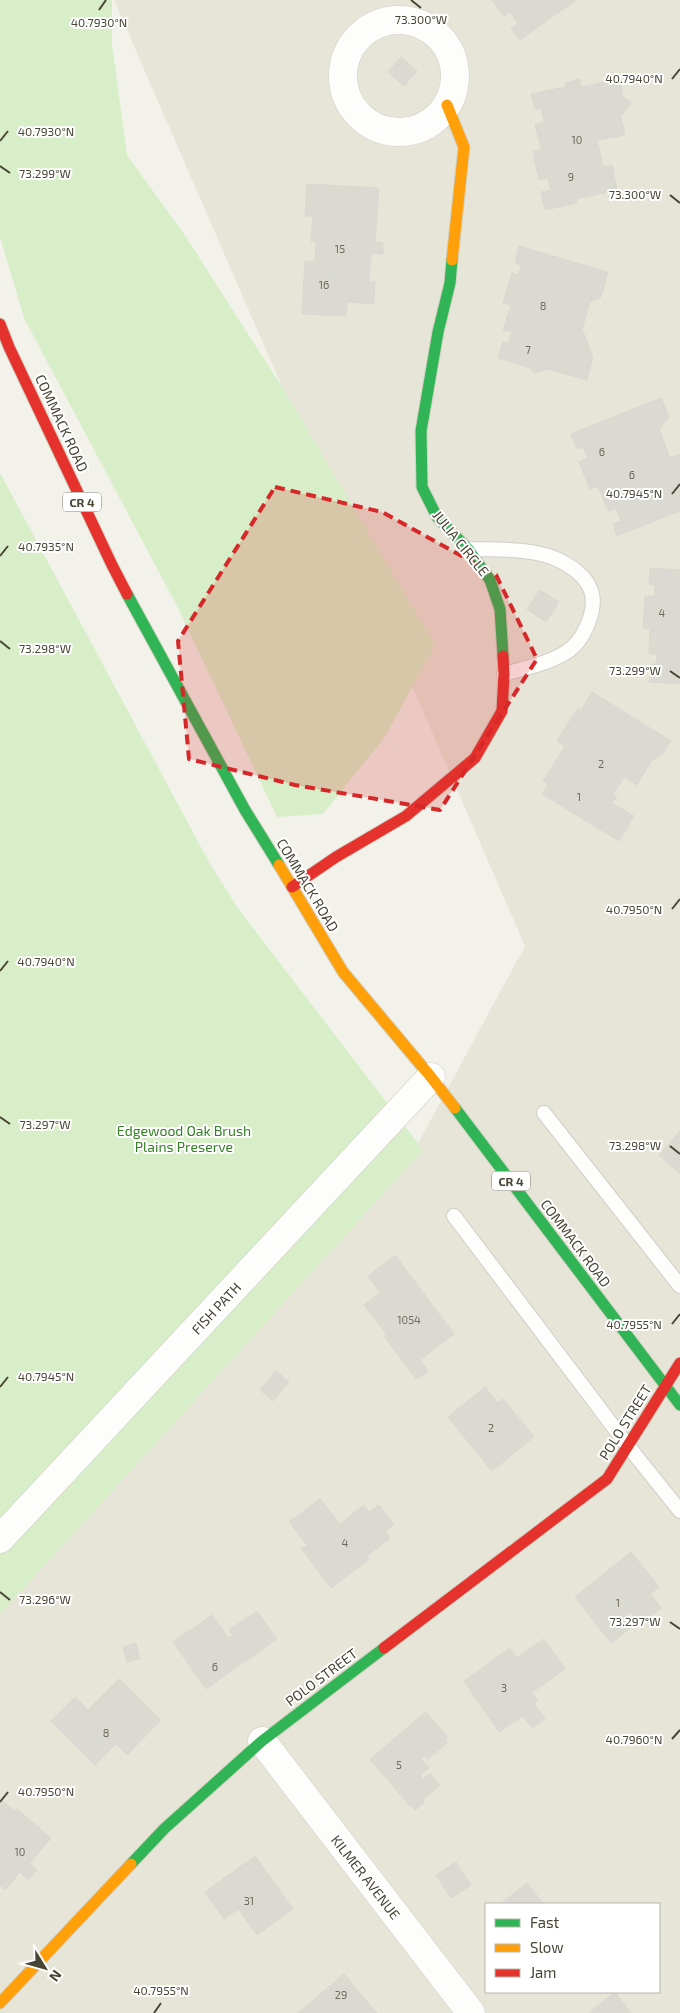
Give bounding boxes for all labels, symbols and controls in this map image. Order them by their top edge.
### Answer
text: 73.300°W [395,12,447,26]
text: 40.7930°N [71,15,127,29]
text: 40.7940°N [605,71,663,85]
text: 40.7930°N [18,124,74,138]
house number: 10 [571,133,583,146]
text: 73.299°W [19,166,71,180]
house number: 9 [568,170,574,183]
text: 73.300°W [609,187,661,201]
house number: 15 [335,242,345,255]
house number: 16 [319,278,329,291]
house number: 8 [540,299,546,312]
house number: 7 [525,343,531,356]
street label: COMMACK ROAD [32,372,92,474]
house number: 6 [599,445,605,458]
house number: 6 [629,468,635,481]
text: 40.7945°N [606,486,662,500]
road number: CR 4 [63,492,101,512]
street label: JULIA CIRCLE [429,507,493,579]
text: 40.7935°N [18,539,74,553]
house number: 4 [659,606,666,619]
text: 73.298°W [19,641,71,655]
text: 73.299°W [609,663,661,677]
house number: 2 [598,757,604,770]
house number: 1 [577,790,581,803]
street label: COMMACK ROAD [274,835,342,935]
text: 40.7950°N [606,902,662,916]
text: 40.7940°N [17,954,75,968]
text: 73.297°W [19,1117,71,1131]
park label: Edgewood Oak Brush Plains Preserve [117,1122,251,1155]
text: 73.298°W [609,1138,661,1152]
road number: CR 4 [492,1172,530,1190]
street label: COMMACK ROAD [537,1196,615,1290]
street label: FISH PATH [188,1279,244,1337]
house number: 1054 [397,1313,421,1326]
text: 40.7955°N [606,1317,662,1331]
text: 40.7945°N [18,1369,74,1383]
street label: POLO STREET [595,1381,655,1463]
house number: 2 [488,1421,494,1434]
house number: 4 [342,1536,349,1549]
text: 73.296°W [19,1592,71,1606]
house number: 1 [616,1596,620,1609]
text: 73.297°W [609,1614,661,1628]
street label: POLO STREET [282,1644,360,1710]
house number: 6 [212,1660,218,1673]
house number: 3 [501,1681,507,1694]
house number: 8 [103,1726,109,1739]
text: 40.7960°N [606,1732,662,1746]
house number: 5 [396,1758,402,1771]
text: 40.7950°N [18,1784,74,1798]
street label: KILMER AVENUE [328,1831,404,1923]
house number: 10 [14,1845,26,1858]
house number: 31 [244,1894,254,1907]
legend [485,1903,660,1993]
text: Fast [530,1913,560,1931]
text: Slow [530,1938,564,1956]
north arrow [20,1943,70,1993]
text: Jam [530,1963,556,1981]
text: N [46,1967,66,1985]
text: 40.7955°N [133,1983,189,1997]
house number: 29 [335,1988,347,2001]

